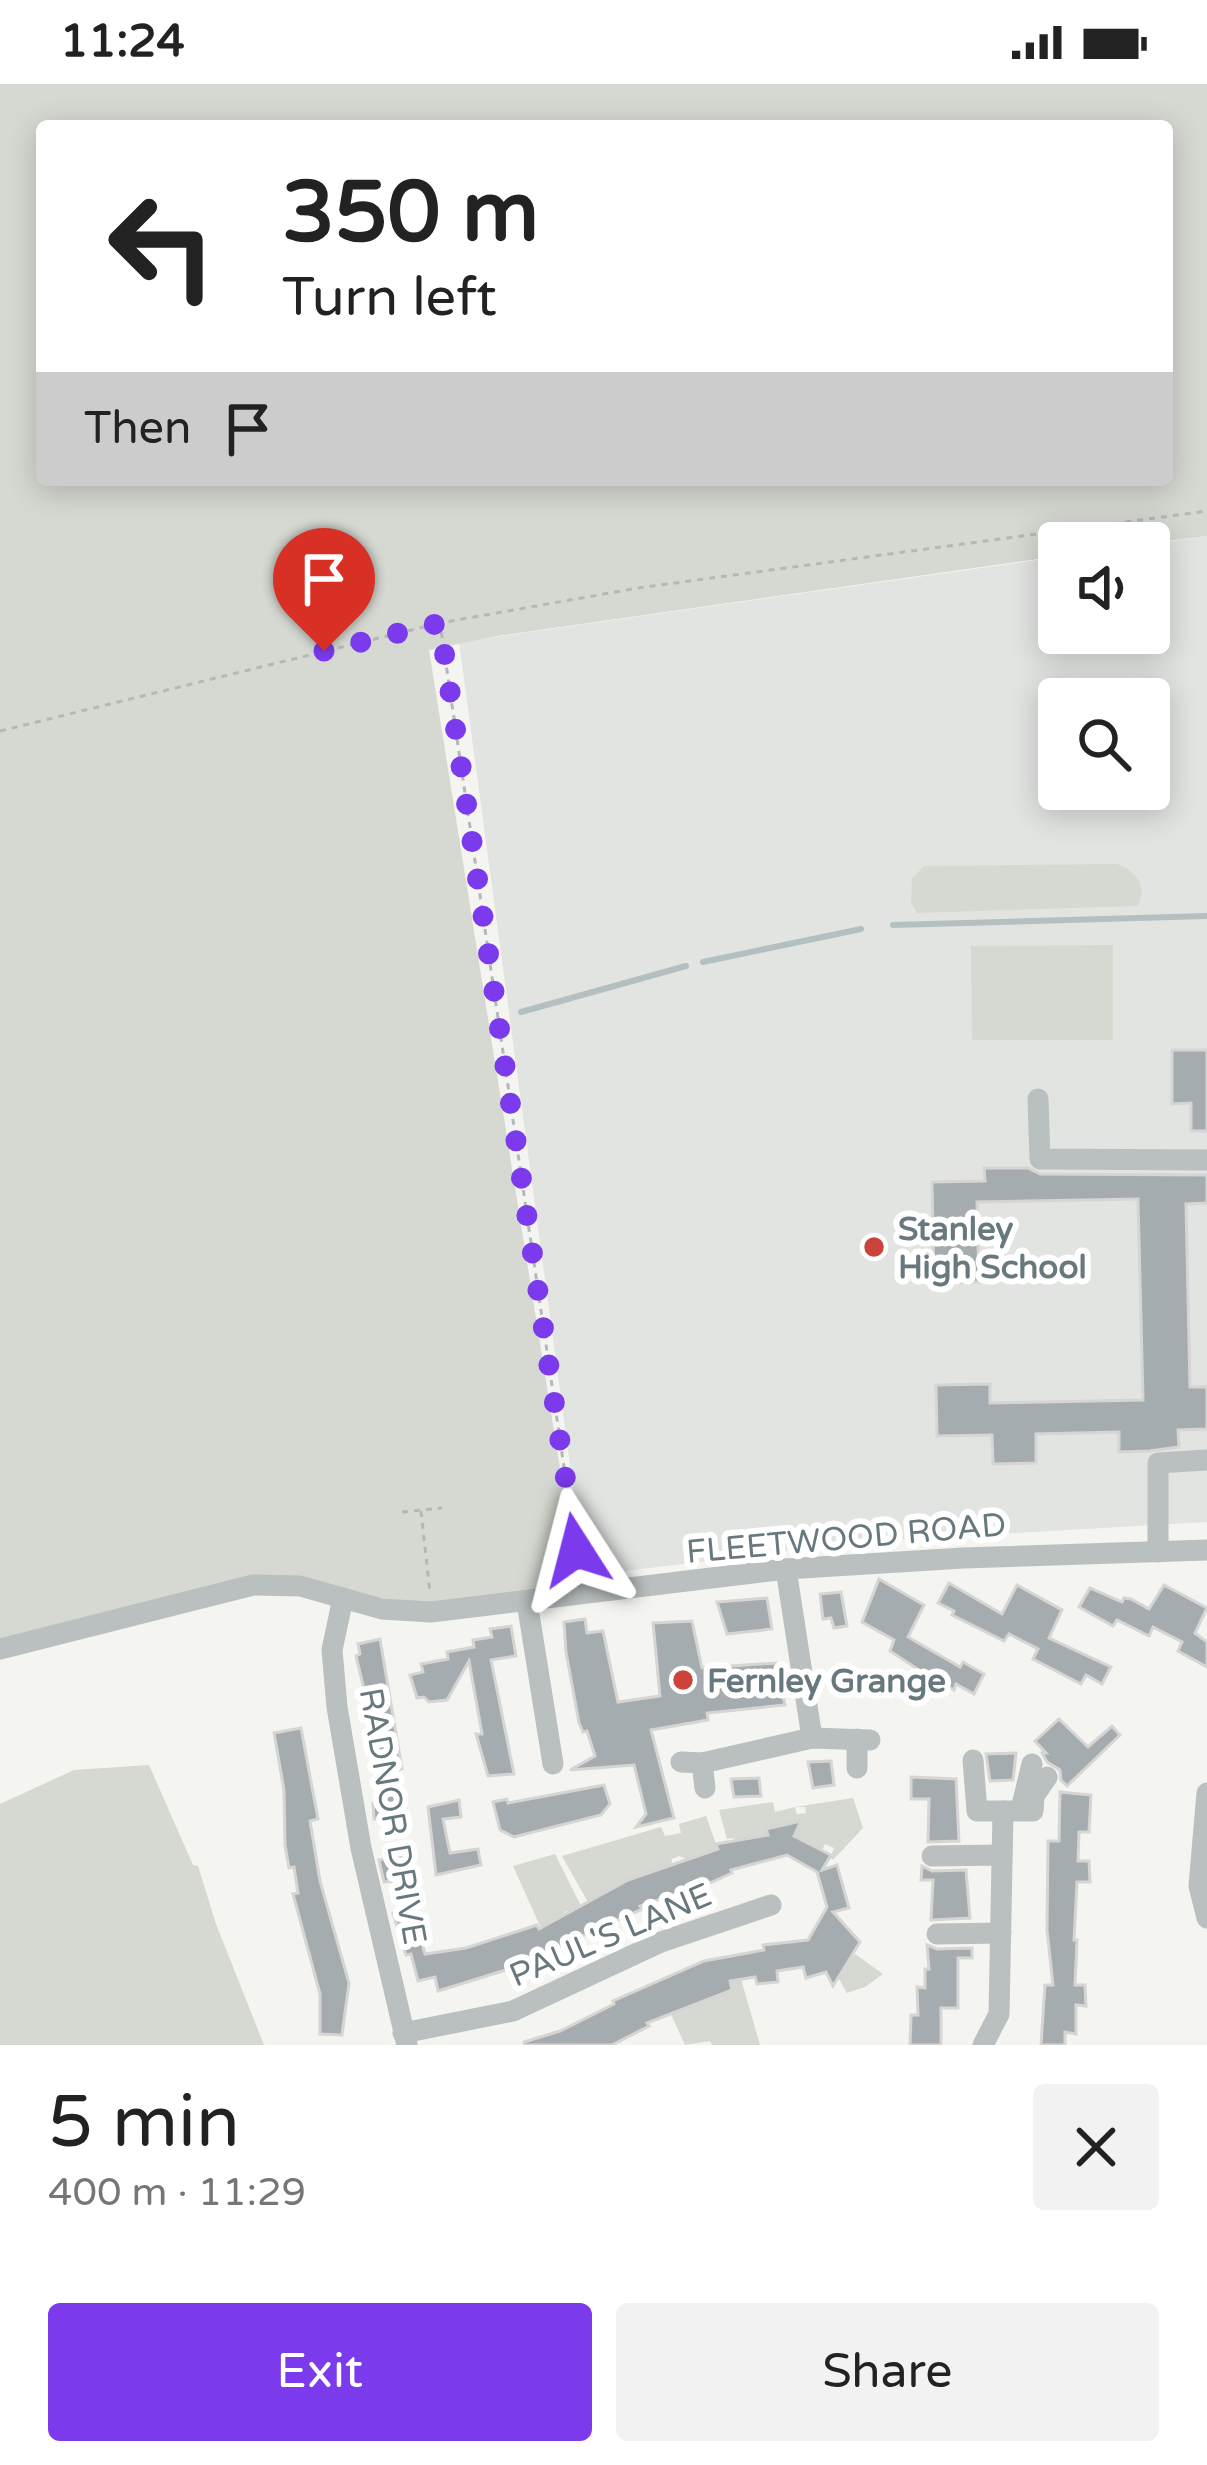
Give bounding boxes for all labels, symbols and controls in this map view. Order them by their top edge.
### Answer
text: 11:24 [60,15,185,69]
text: 350 m [282,163,539,264]
icon: left [84,168,240,324]
text: Turn left [282,265,497,330]
icon: arrive [215,396,281,462]
text: Then [84,402,191,456]
map controls [1038,522,1170,810]
button: sound [1038,522,1170,654]
pin [273,528,375,651]
icon: arrive [291,546,357,612]
button: search [1038,678,1170,810]
place label: Stanley High School [898,1210,1087,1287]
marker: Stanley High School [861,1234,887,1260]
position arrow [513,1487,639,1613]
street label: FLEETWOOD ROAD [685,1505,1008,1572]
place label: Fernley Grange [707,1662,946,1701]
marker: Fernley Grange [670,1667,696,1693]
street label: RADNOR DRIVE [351,1685,434,1948]
street label: PAUL'S LANE [504,1875,717,1995]
text: 5 min [48,2080,240,2167]
button: close [1033,2084,1159,2210]
text: 400 m · 11:29 [48,2169,306,2216]
button: Exit [48,2303,592,2441]
button: Share [616,2303,1159,2441]

